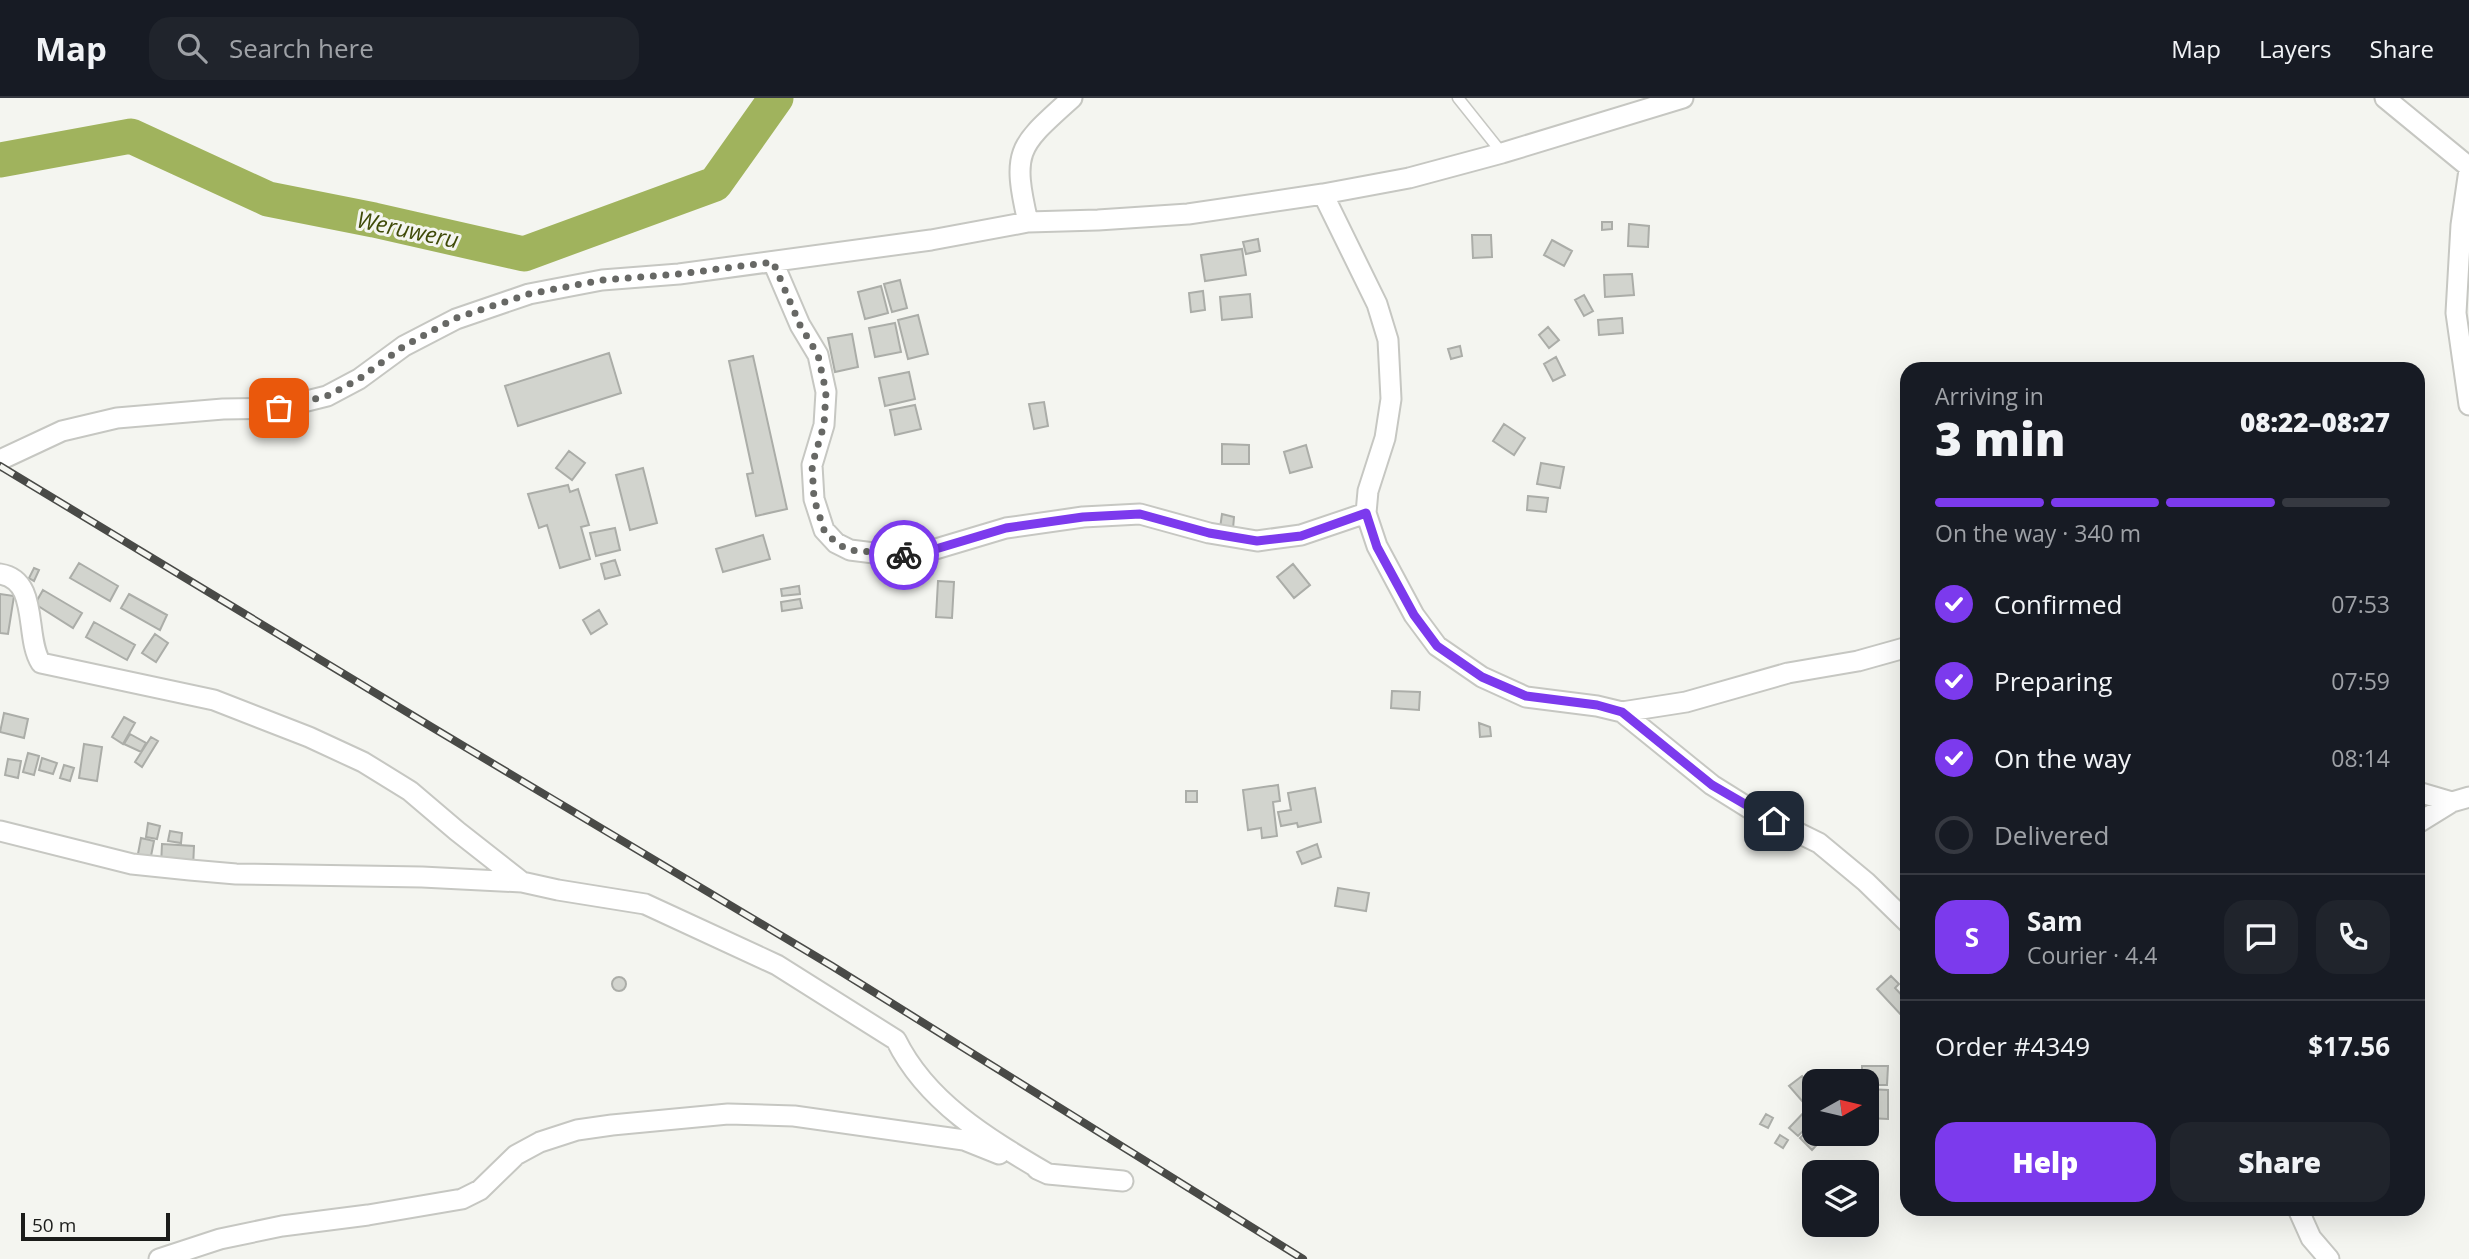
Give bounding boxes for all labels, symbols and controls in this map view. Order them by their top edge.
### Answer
search box [149,17,639,80]
text: Map [35,26,107,71]
icon: search [173,29,211,67]
text: Search here [229,30,374,66]
text: Map [2171,32,2221,65]
text: Layers [2259,32,2332,65]
text: Share [2370,32,2434,65]
water label: Weruweru [354,203,462,255]
pin [249,378,309,438]
text: Arriving in [1935,380,2044,412]
icon: bag [260,389,298,427]
text: 08:22–08:27 [2240,404,2390,440]
text: 3 min [1935,407,2066,469]
text: On the way · 340 m [1935,517,2141,549]
courier [869,520,939,590]
icon: bike [885,536,923,574]
icon: check [1935,585,1973,623]
text: Confirmed [1994,586,2122,622]
text: 07:53 [2331,588,2390,620]
icon: check [1935,662,1973,700]
text: Preparing [1994,663,2112,699]
text: 07:59 [2331,665,2390,697]
icon: check [1935,739,1973,777]
text: On the way [1994,740,2131,776]
text: 08:14 [2331,742,2390,774]
pin [1744,791,1804,851]
icon: home [1755,802,1793,840]
text: Delivered [1994,817,2109,853]
button: chat [2224,900,2298,974]
button: phone [2316,900,2390,974]
text: Sam [2027,903,2083,939]
text: S [1965,919,1979,955]
text: Courier · 4.4 [2027,939,2157,971]
text: Order #4349 [1935,1028,2090,1064]
text: $17.56 [2308,1028,2390,1064]
north arrow [1802,1069,1880,1146]
map controls [1802,1069,1879,1237]
button: Help [1935,1122,2156,1202]
button: Share [2170,1122,2390,1202]
button: layers [1802,1160,1879,1237]
scale bar [21,1210,170,1242]
text: 50 m [32,1212,76,1238]

